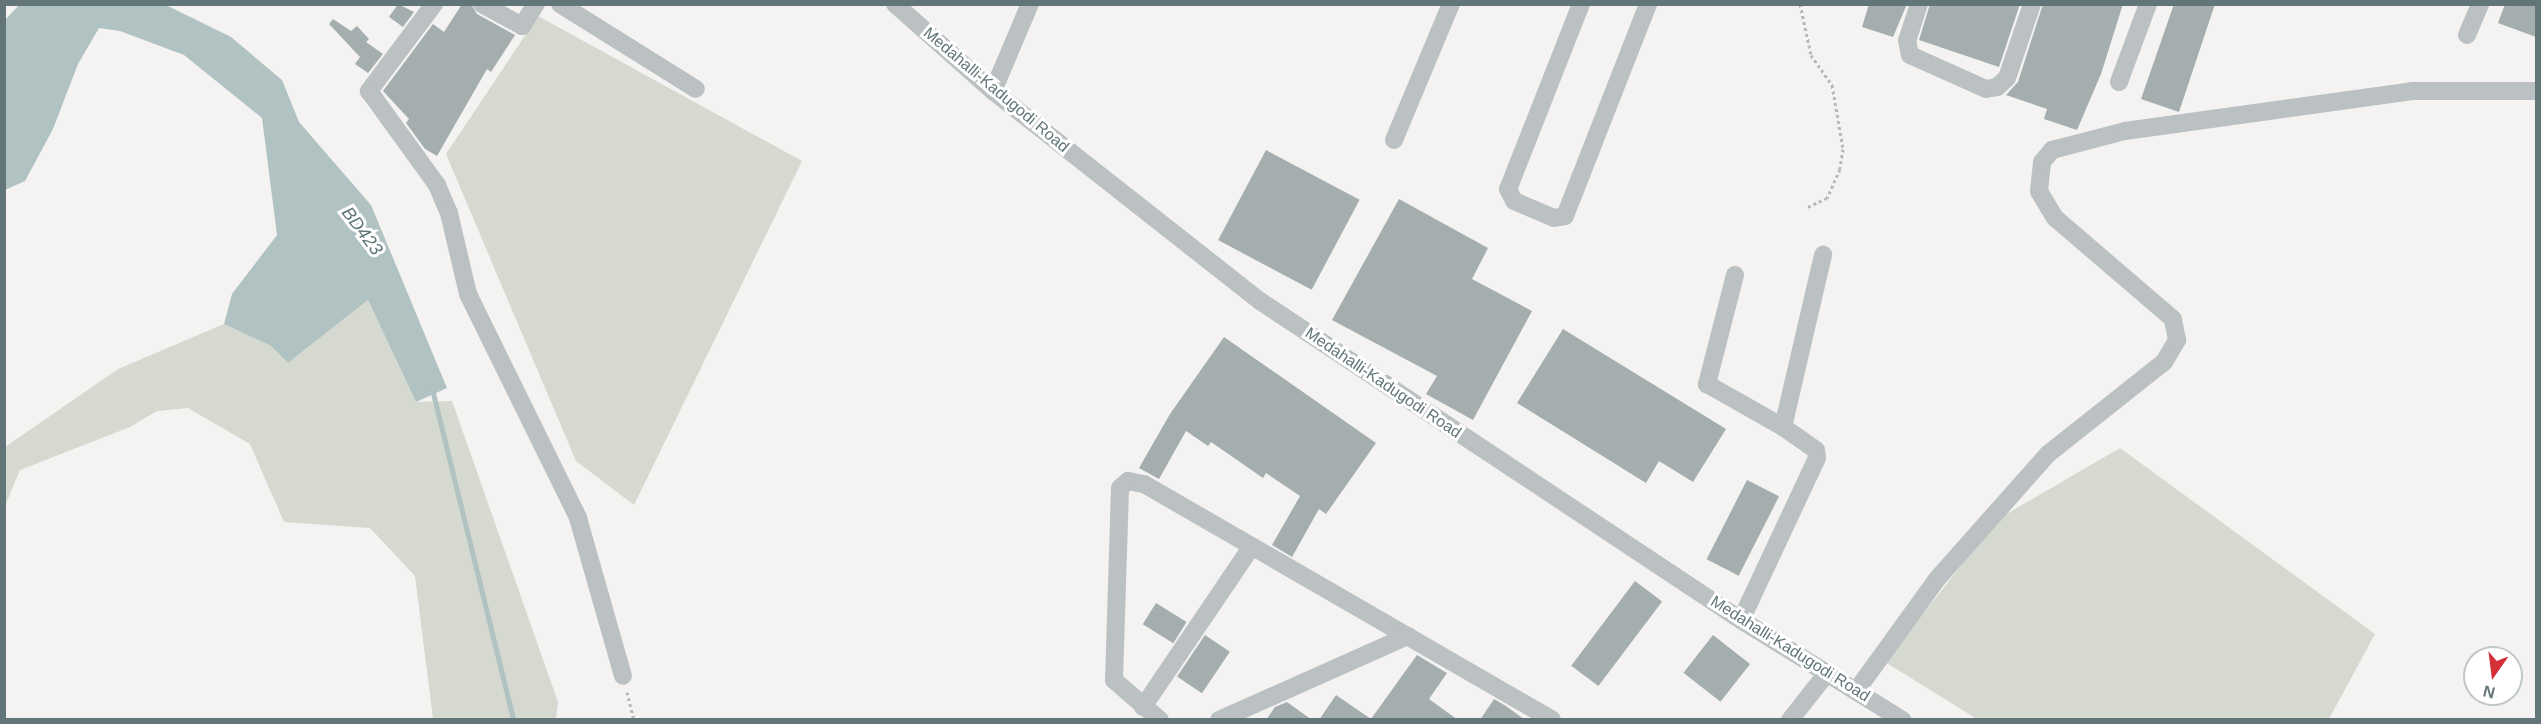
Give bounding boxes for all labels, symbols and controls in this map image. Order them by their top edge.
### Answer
street label: Medahalli-Kadugodi Road [919,23,1073,157]
water label: BD423 [337,203,387,259]
street label: Medahalli-Kadugodi Road [1301,324,1465,442]
street label: Medahalli-Kadugodi Road [1707,592,1873,706]
north arrow [2463,646,2523,706]
text: N [2481,682,2497,702]

